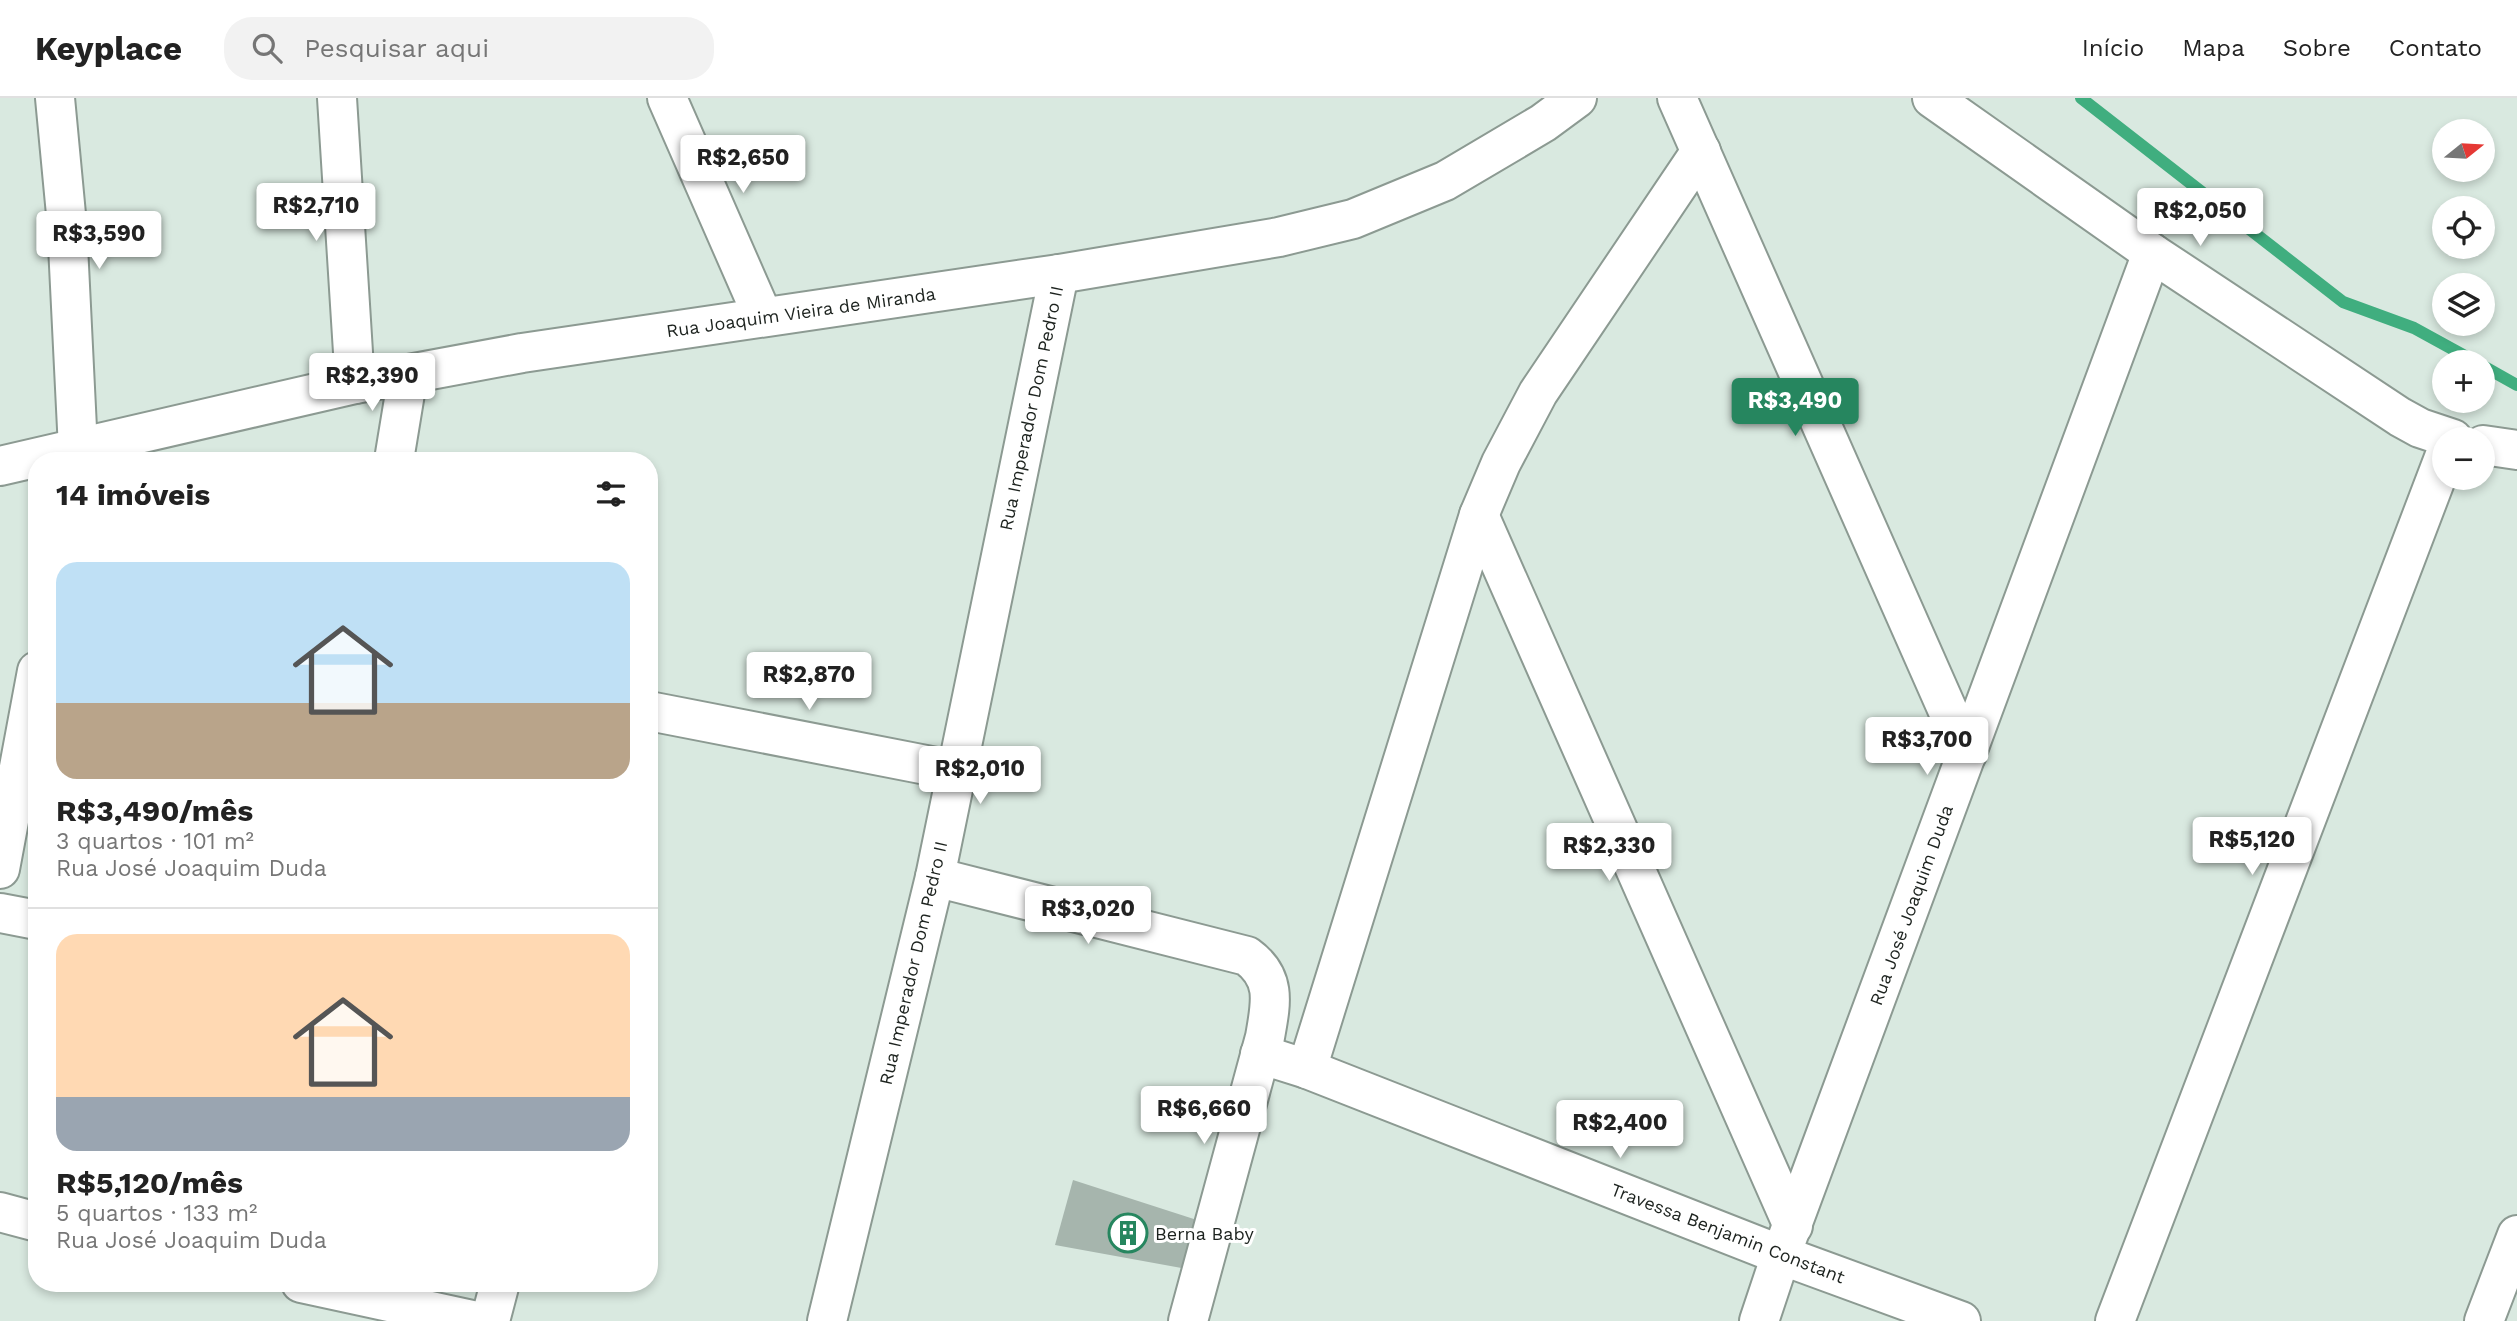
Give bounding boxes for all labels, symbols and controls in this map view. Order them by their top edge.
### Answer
search box [224,17,714,80]
text: Keyplace [35,29,182,68]
icon: search [248,29,286,67]
text: Pesquisar aqui [304,33,489,63]
text: Início [2082,34,2144,62]
text: Mapa [2182,34,2245,62]
text: Sobre [2283,34,2351,62]
text: Contato [2389,34,2482,62]
north arrow [2432,119,2496,182]
map controls [2432,119,2495,490]
pin: R$2,650 [678,136,808,195]
text: R$2,650 [696,144,790,171]
pin: R$2,710 [251,184,381,243]
pin: R$2,050 [2135,188,2265,248]
text: R$2,710 [272,192,360,219]
button: locate [2432,196,2495,259]
text: R$2,050 [2153,197,2247,224]
pin: R$3,590 [34,212,164,271]
text: R$3,590 [52,220,146,247]
button: layers [2432,273,2495,336]
street label: Rua Joaquim Vieira de Miranda [665,283,937,341]
street label: Rua Imperador Dom Pedro II [995,284,1067,532]
button: + [2432,350,2495,413]
pin: R$2,390 [307,354,437,413]
text: R$2,390 [325,362,419,389]
pin: R$3,490 [1730,378,1860,438]
text: R$3,490 [1748,387,1842,414]
button: − [2432,427,2495,490]
icon: filters [592,475,630,513]
text: 14 imóveis [56,477,210,512]
icon: home [280,607,406,733]
pin: R$2,870 [744,652,874,712]
text: R$2,870 [763,661,855,688]
pin: R$3,700 [1862,718,1992,777]
text: R$3,700 [1881,726,1973,753]
pin: R$2,010 [915,746,1045,806]
text: R$2,010 [935,755,1025,782]
text: R$3,490/mês [56,793,253,828]
street label: Rua José Joaquim Duda [1865,802,1957,1008]
pin: R$5,120 [2187,818,2317,877]
pin: R$2,330 [1544,824,1674,883]
text: R$5,120 [2209,826,2295,853]
text: 3 quartos · 101 m² [56,828,254,855]
text: R$2,330 [1562,832,1656,859]
street label: Rua Imperador Dom Pedro II [875,839,951,1087]
text: Rua José Joaquim Duda [56,855,327,882]
pin: R$3,020 [1023,886,1153,946]
text: R$3,020 [1041,895,1135,922]
icon: home [280,979,406,1105]
pin: R$6,660 [1139,1086,1269,1146]
text: R$6,660 [1157,1095,1251,1122]
pin: R$2,400 [1555,1100,1685,1160]
text: R$2,400 [1572,1109,1668,1136]
text: R$5,120/mês [56,1165,243,1200]
street label: Travessa Benjamin Constant [1608,1179,1848,1288]
text: 5 quartos · 133 m² [56,1200,257,1227]
building icon: Berna Baby [1107,1212,1149,1254]
place label: Berna Baby [1155,1223,1254,1244]
text: Rua José Joaquim Duda [56,1227,327,1254]

